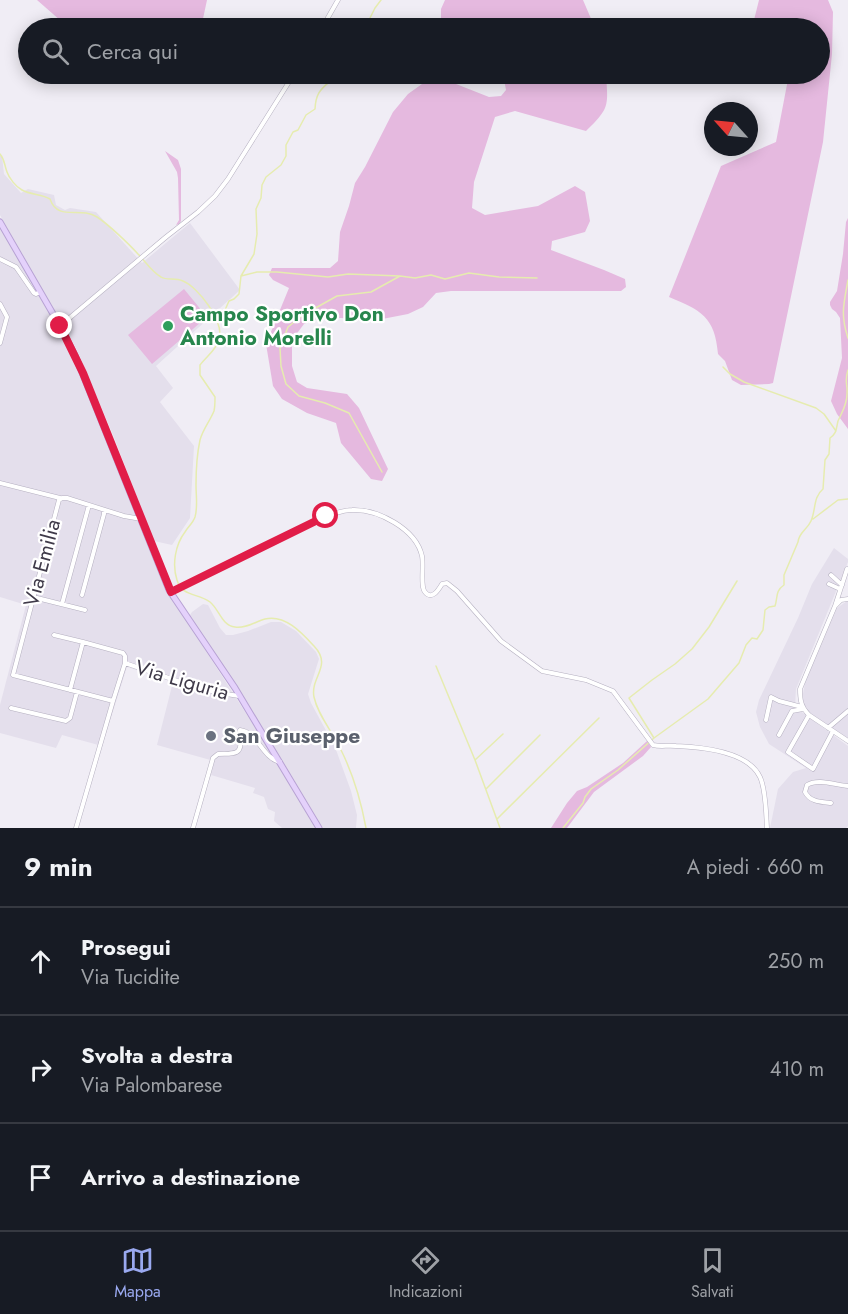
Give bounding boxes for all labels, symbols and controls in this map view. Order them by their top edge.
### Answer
search box [18,18,830,84]
icon: search [39,35,72,68]
text: Cerca qui [87,35,178,67]
north arrow [704,102,758,156]
place label: Campo Sportivo Don Antonio Morelli [179,299,384,353]
route end [46,312,72,338]
marker: Campo Sportivo Don Antonio Morelli [161,319,175,333]
route start [312,502,338,528]
street label: Via Emilia [16,516,68,610]
street label: Via Liguria [132,652,232,708]
place label: San Giuseppe [223,721,360,751]
marker: San Giuseppe [204,729,218,743]
text: 9 min [24,848,93,886]
text: A piedi · 660 m [687,853,824,882]
text: Prosegui [81,931,171,963]
icon: ahead [24,945,57,978]
text: 250 m [768,947,824,976]
text: Via Tucidite [81,963,180,992]
text: Svolta a destra [81,1039,233,1071]
icon: right [24,1053,57,1086]
text: 410 m [770,1055,824,1084]
text: Via Palombarese [81,1071,222,1100]
icon: arrive [24,1161,57,1194]
text: Arrivo a destinazione [81,1161,300,1193]
tab: Mappa [114,1244,161,1303]
tab: Indicazioni [389,1244,463,1303]
tab: Salvati [691,1244,734,1303]

